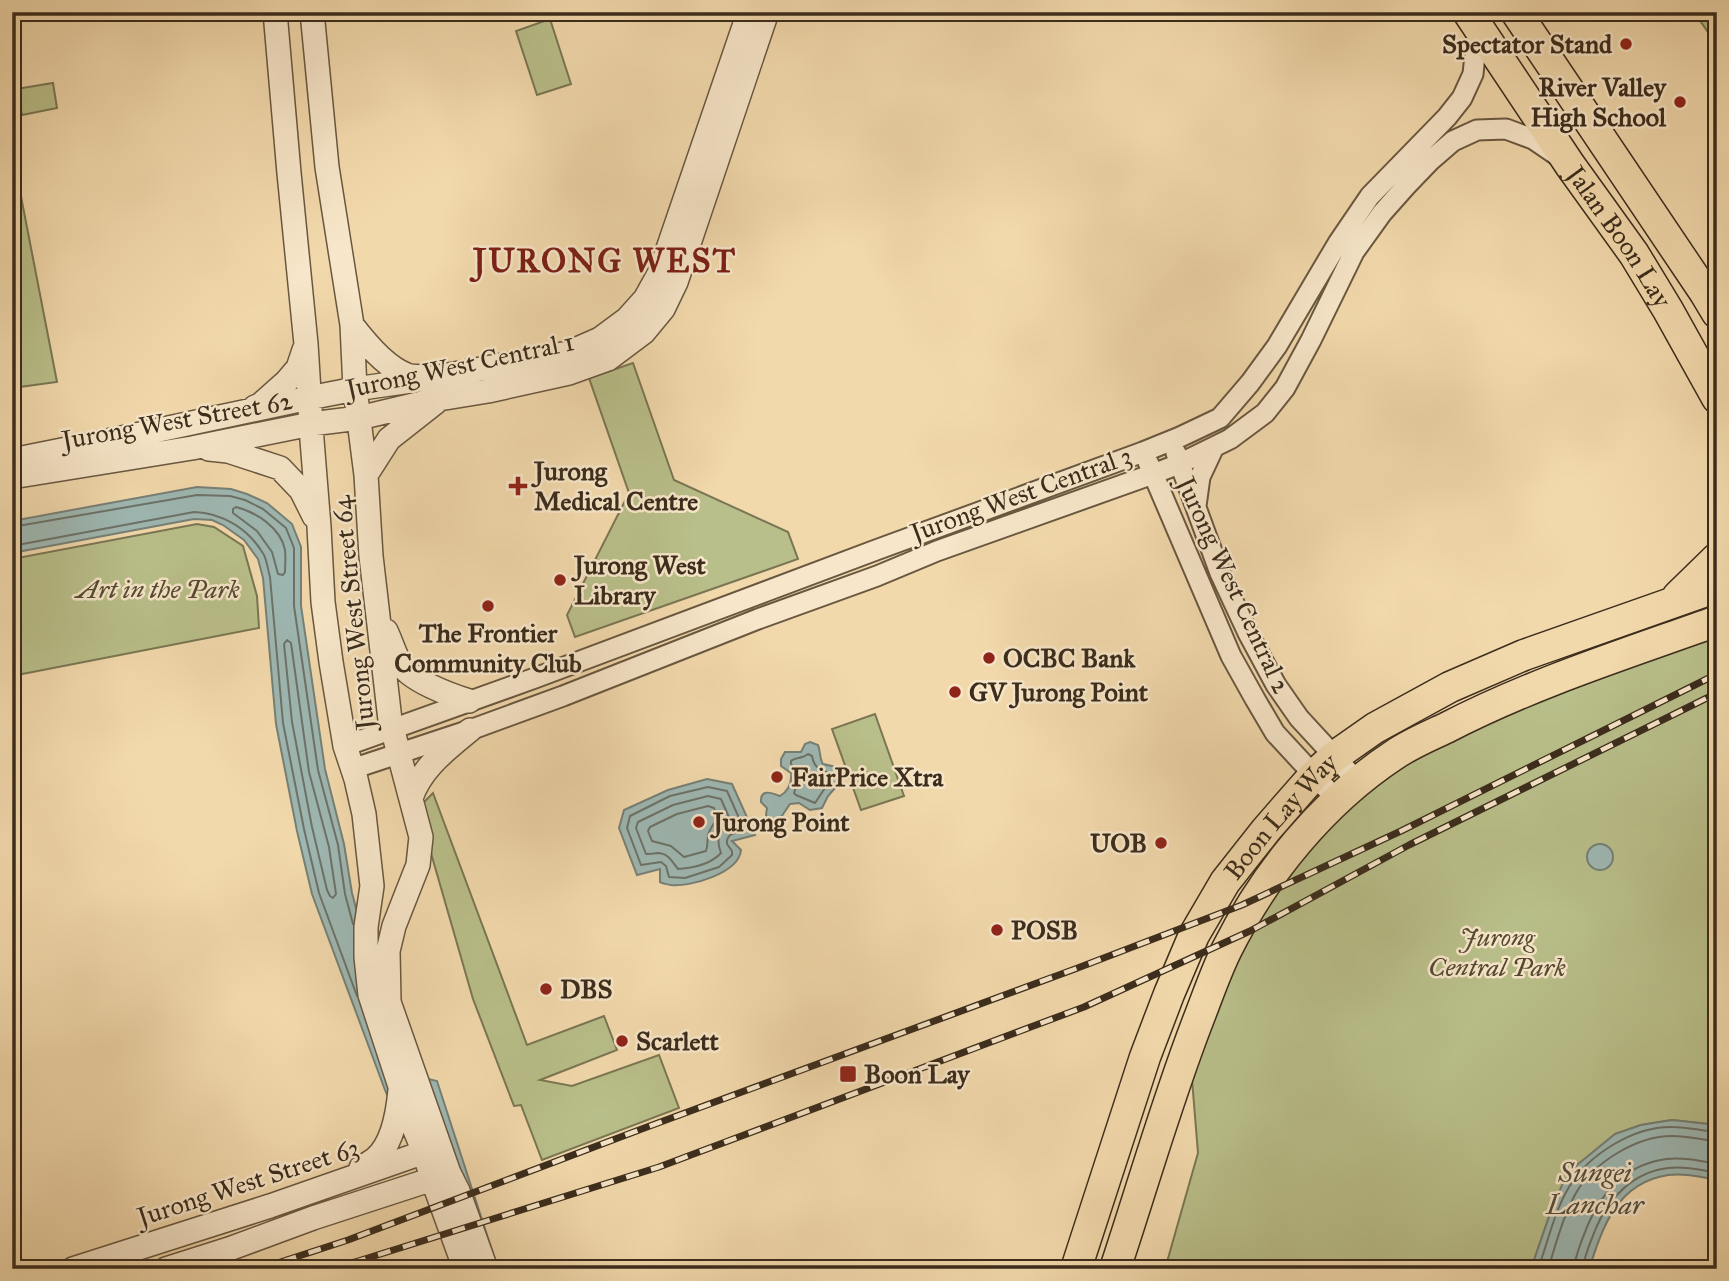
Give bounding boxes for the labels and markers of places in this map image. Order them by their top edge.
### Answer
place label: Spectator Stand [1442,28,1613,60]
marker: Spectator Stand [1618,36,1634,52]
place label: River Valley High School [1530,71,1668,134]
marker: River Valley High School [1672,94,1688,110]
place label: Jurong Medical Centre [531,455,698,517]
marker: Jurong Medical Centre [508,476,528,496]
place label: Jurong West Library [571,549,706,611]
marker: Jurong West Library [552,572,568,588]
marker: The Frontier Community Club [480,598,496,614]
place label: The Frontier Community Club [394,617,582,679]
place label: OCBC Bank [1003,642,1136,674]
marker: OCBC Bank [981,650,997,666]
place label: GV Jurong Point [969,676,1149,709]
marker: GV Jurong Point [947,684,963,700]
place label: FairPrice Xtra [791,761,944,793]
marker: FairPrice Xtra [769,769,785,785]
place label: Jurong Point [710,806,850,839]
marker: Jurong Point [691,814,707,830]
place label: UOB [1090,827,1147,859]
marker: UOB [1153,835,1169,851]
place label: POSB [1011,914,1078,946]
marker: POSB [989,922,1005,938]
place label: DBS [560,973,612,1005]
marker: DBS [538,981,554,997]
place label: Scarlett [636,1025,719,1057]
marker: Scarlett [614,1033,630,1049]
place label: Boon Lay [864,1058,971,1090]
marker: Boon Lay [838,1064,858,1084]

